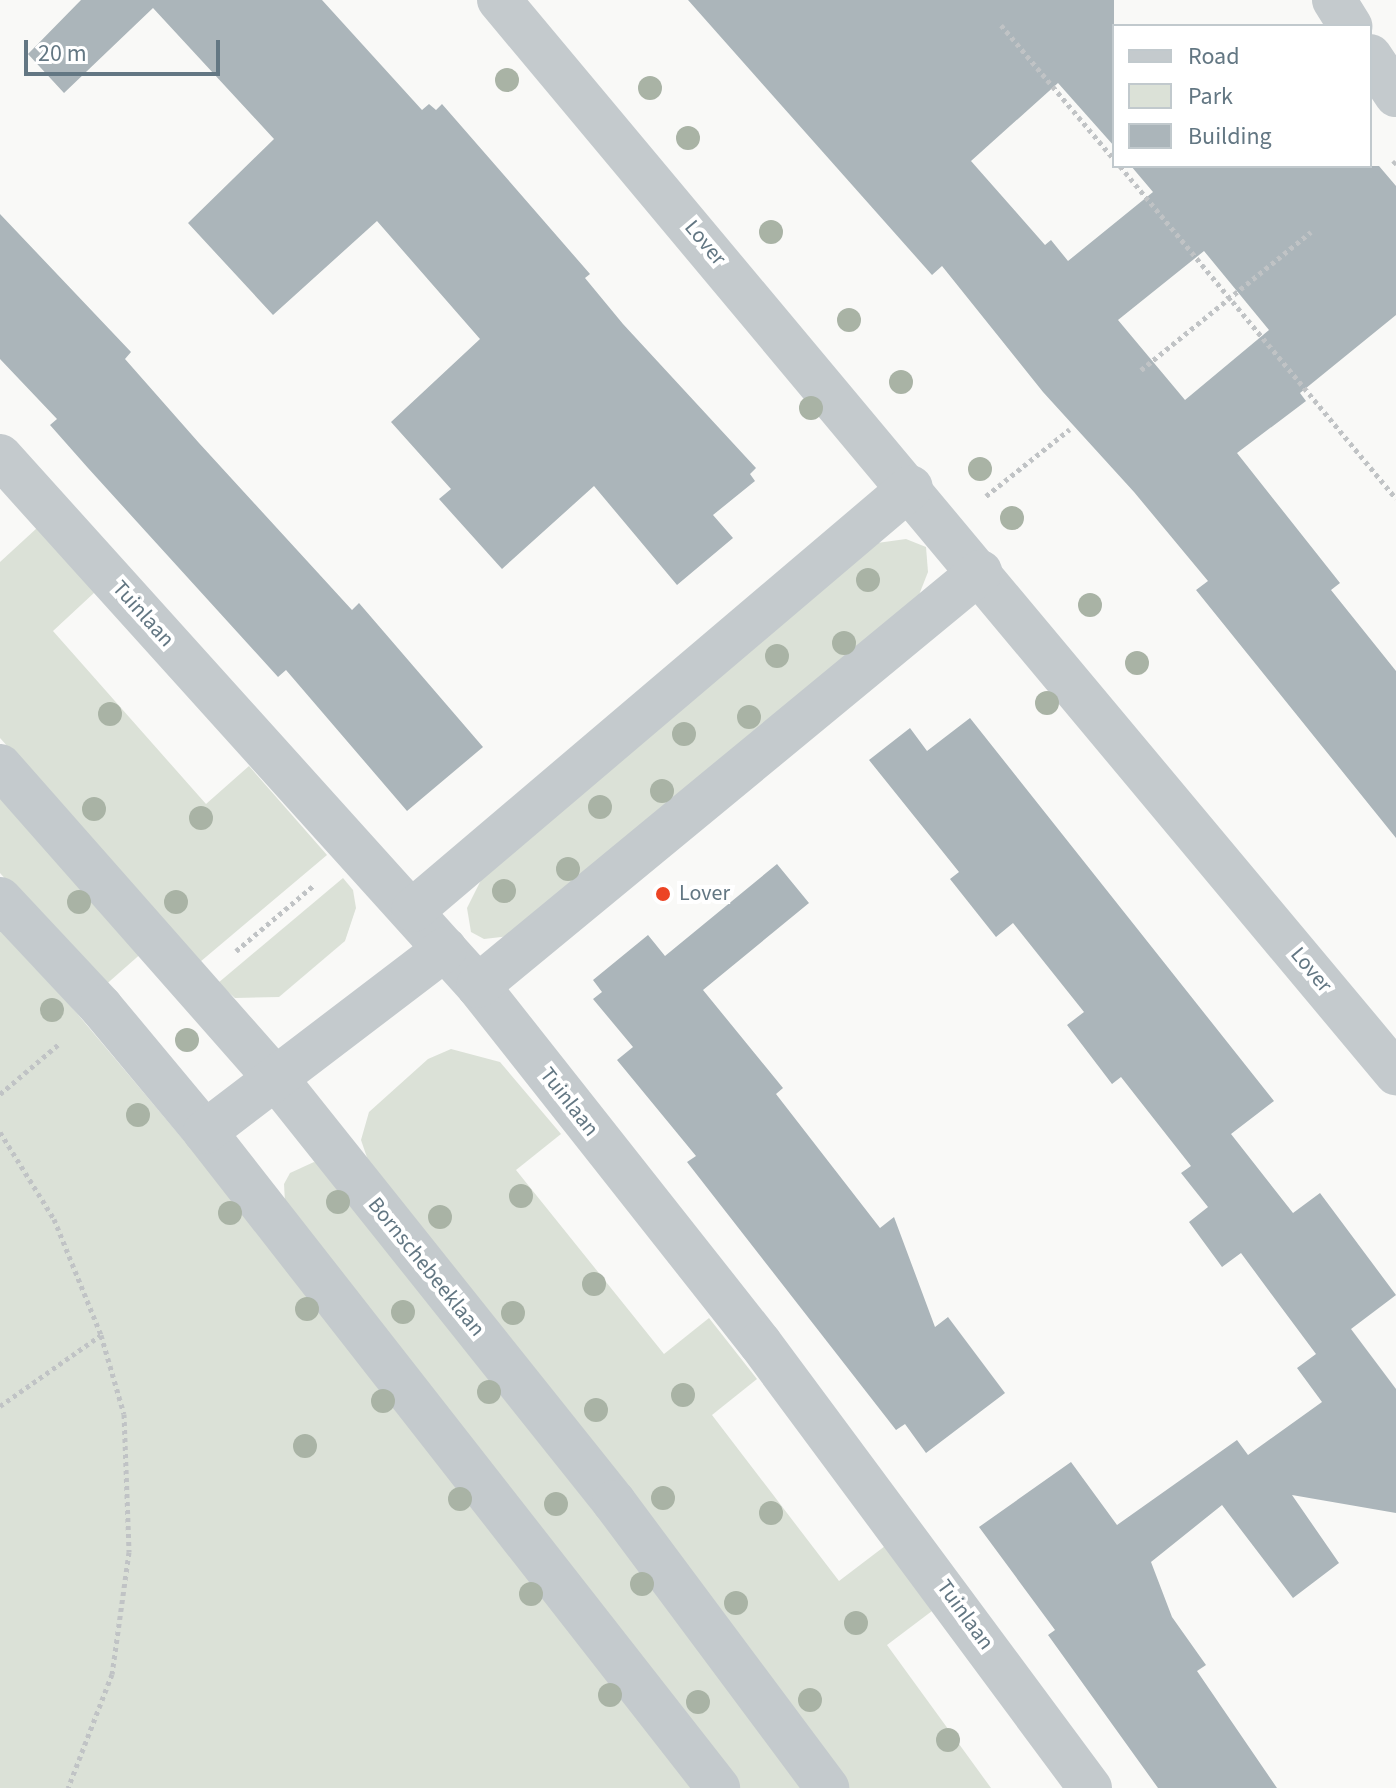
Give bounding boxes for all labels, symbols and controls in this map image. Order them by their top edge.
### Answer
scale bar [28,24,224,74]
legend [1112,24,1372,168]
text: 20 m [38,36,87,71]
text: Road [1188,39,1240,74]
text: Park [1188,79,1233,114]
text: Building [1188,119,1272,154]
street label: Lover [678,215,732,271]
street label: Tuinlaan [106,575,180,653]
place label: Lover [679,881,730,907]
marker: Lover [654,885,672,903]
street label: Lover [1284,942,1338,998]
street label: Tuinlaan [534,1062,604,1142]
street label: Bornschebeeklaan [362,1192,490,1342]
street label: Tuinlaan [931,1575,999,1655]

